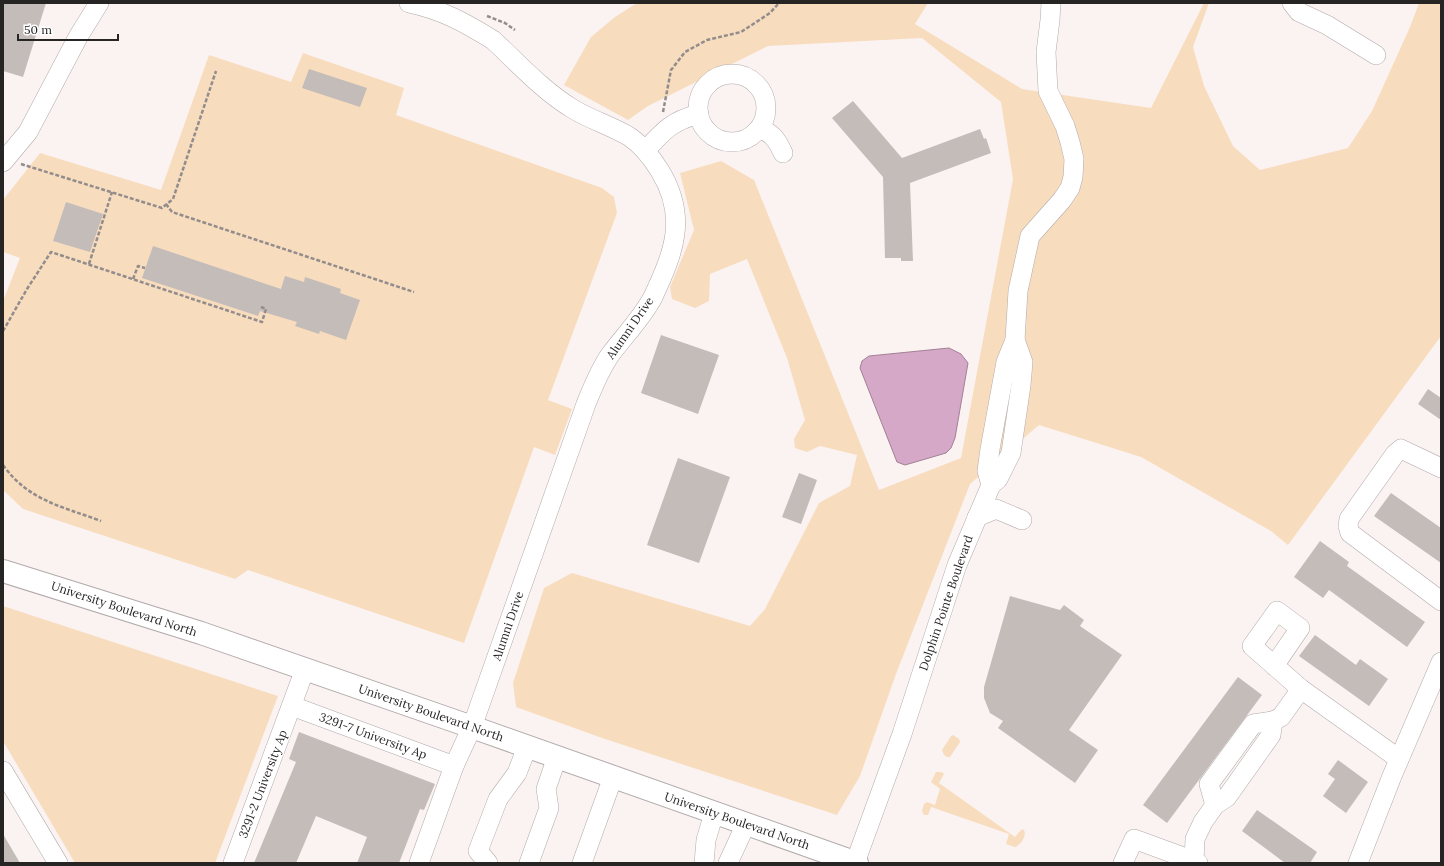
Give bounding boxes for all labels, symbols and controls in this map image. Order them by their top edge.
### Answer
scale bar [18,16,118,42]
text: 50 m [24,22,52,37]
street label: Alumni Drive [602,293,657,363]
street label: Dolphin Pointe Boulevard [915,533,976,673]
street label: University Boulevard North [49,578,199,639]
street label: Alumni Drive [488,589,527,663]
street label: University Boulevard North [357,681,506,744]
street label: 3291-7 University Ap [317,709,429,762]
street label: 3291-2 University Ap [235,728,290,840]
street label: University Boulevard North [663,789,812,852]

